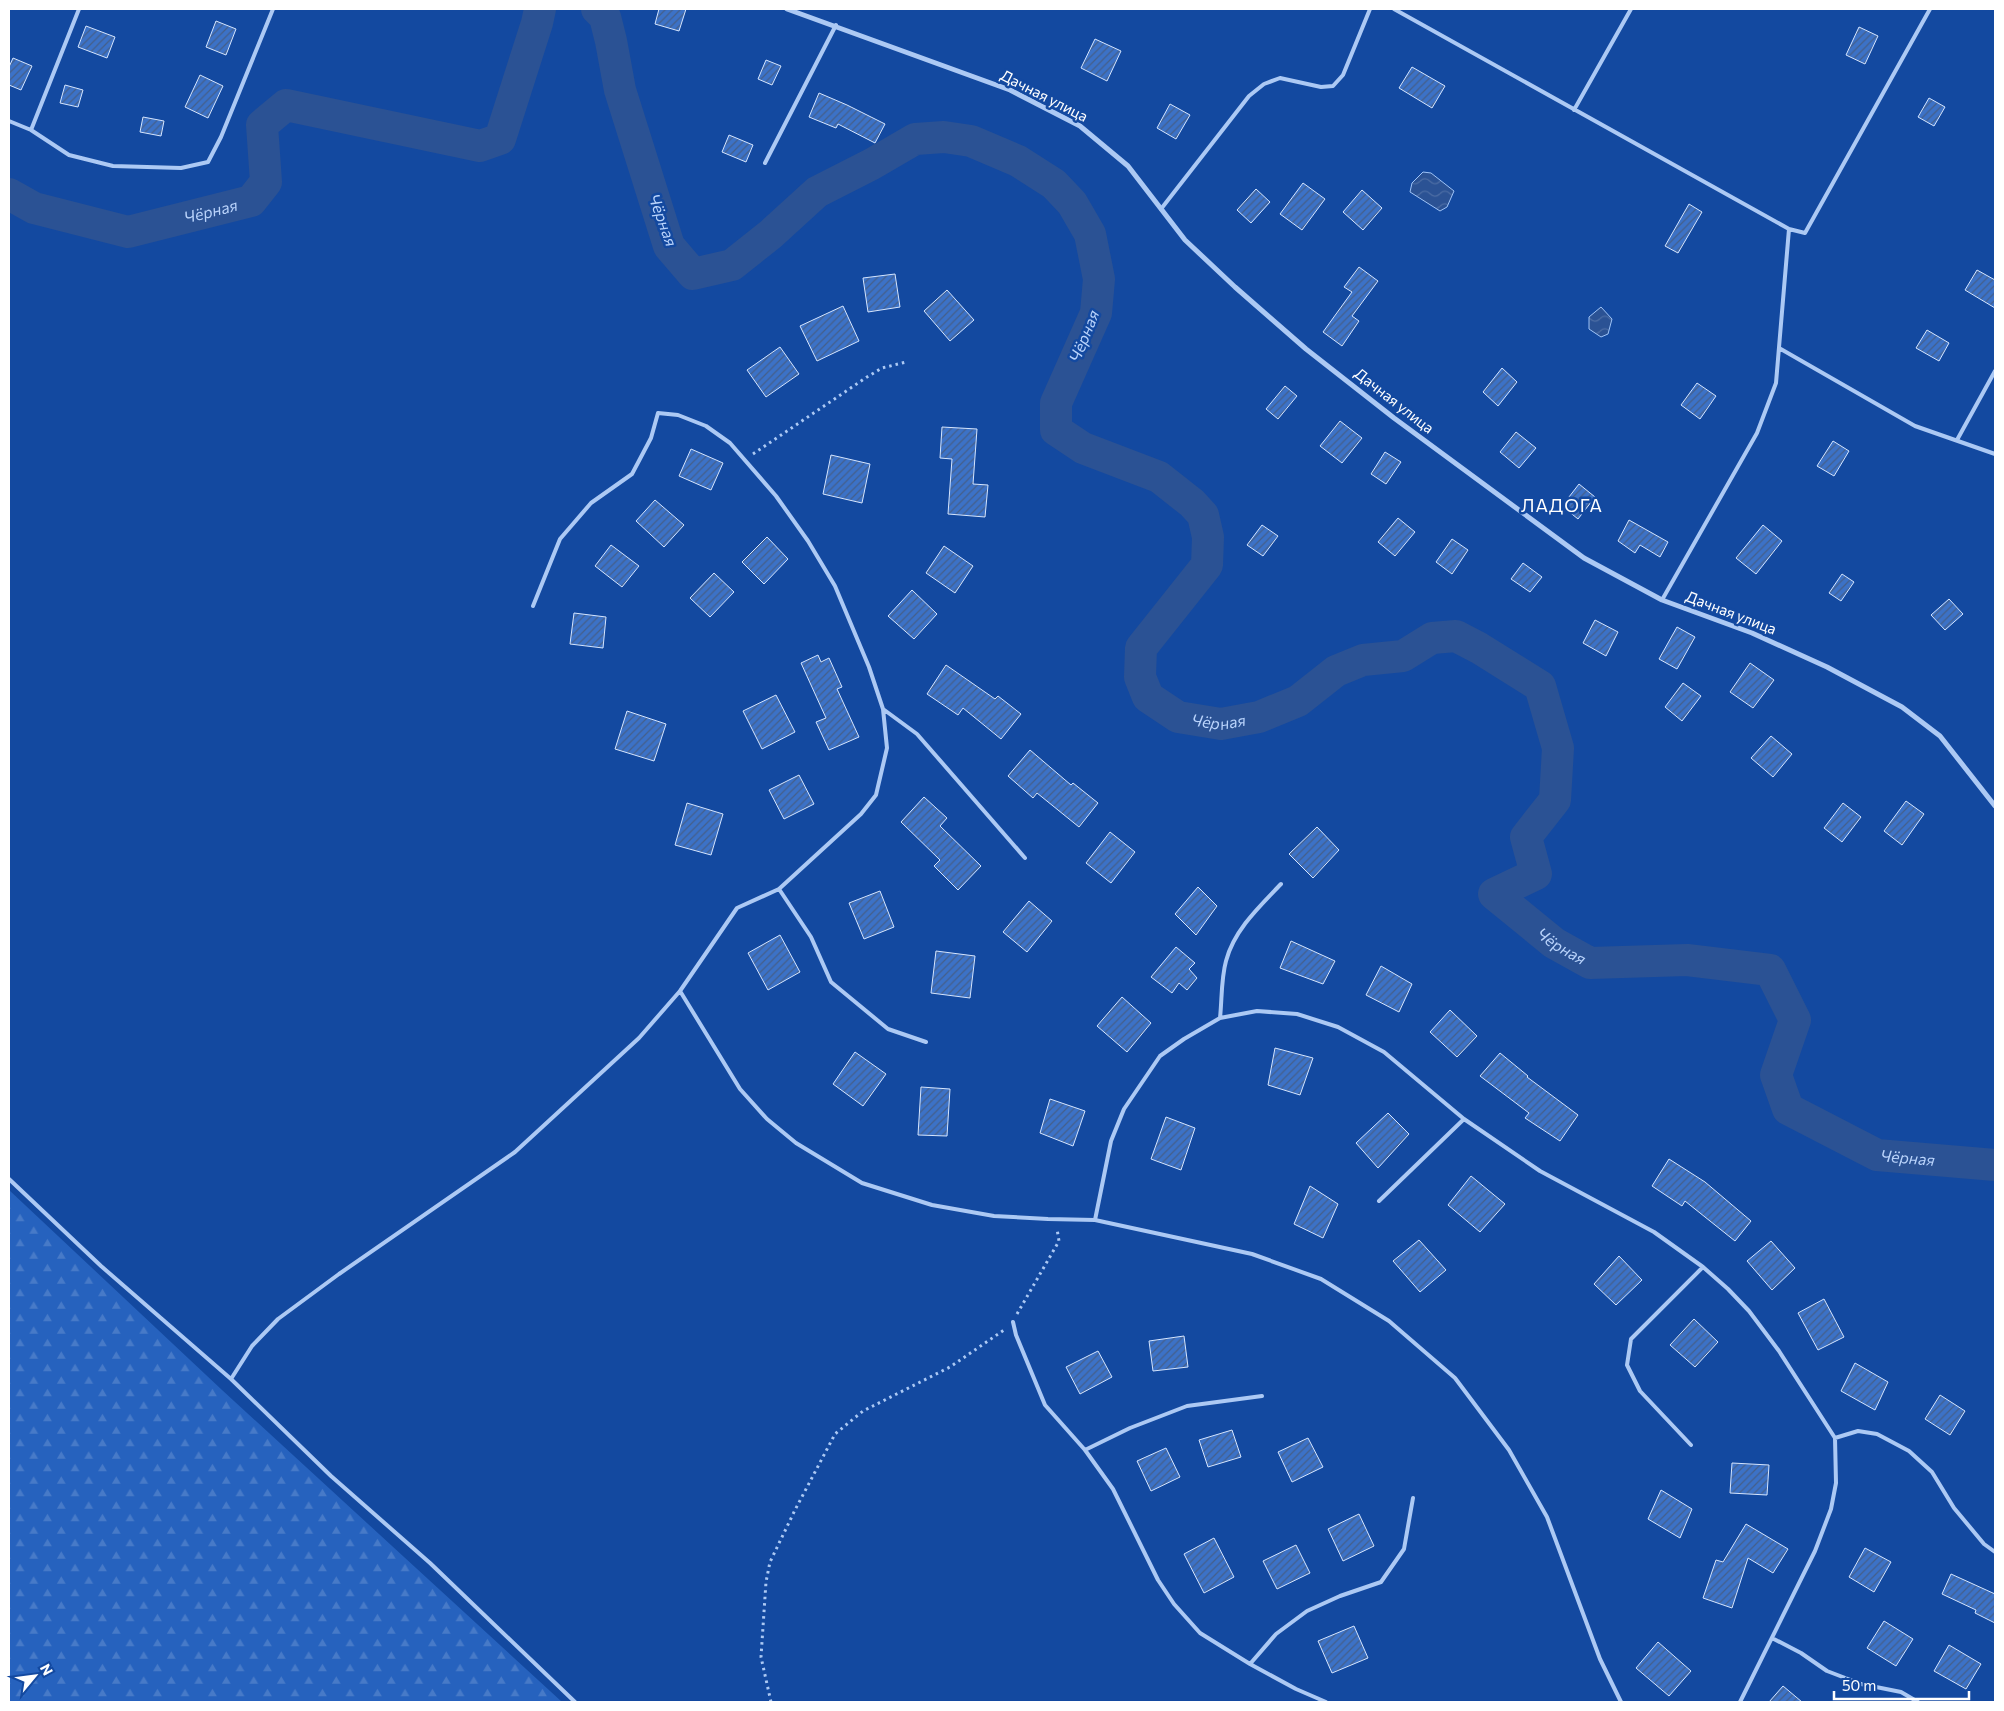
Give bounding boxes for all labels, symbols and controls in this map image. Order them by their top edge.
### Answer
street label: Дачная улица [998,65,1091,125]
water label: Чёрная [645,191,682,249]
water label: Чёрная [182,195,239,227]
water label: Чёрная [1065,307,1103,365]
street label: Дачная улица [1351,364,1438,437]
district label: ЛАДОГА [1521,494,1603,516]
street label: Дачная улица [1684,587,1779,638]
water label: Чёрная [1190,709,1247,733]
water label: Чёрная [1533,923,1590,968]
water label: Чёрная [1880,1145,1936,1169]
north arrow [10,1651,60,1701]
text: N [37,1661,57,1678]
scale bar [1834,1668,1969,1700]
text: 50 m [1842,1676,1876,1694]

